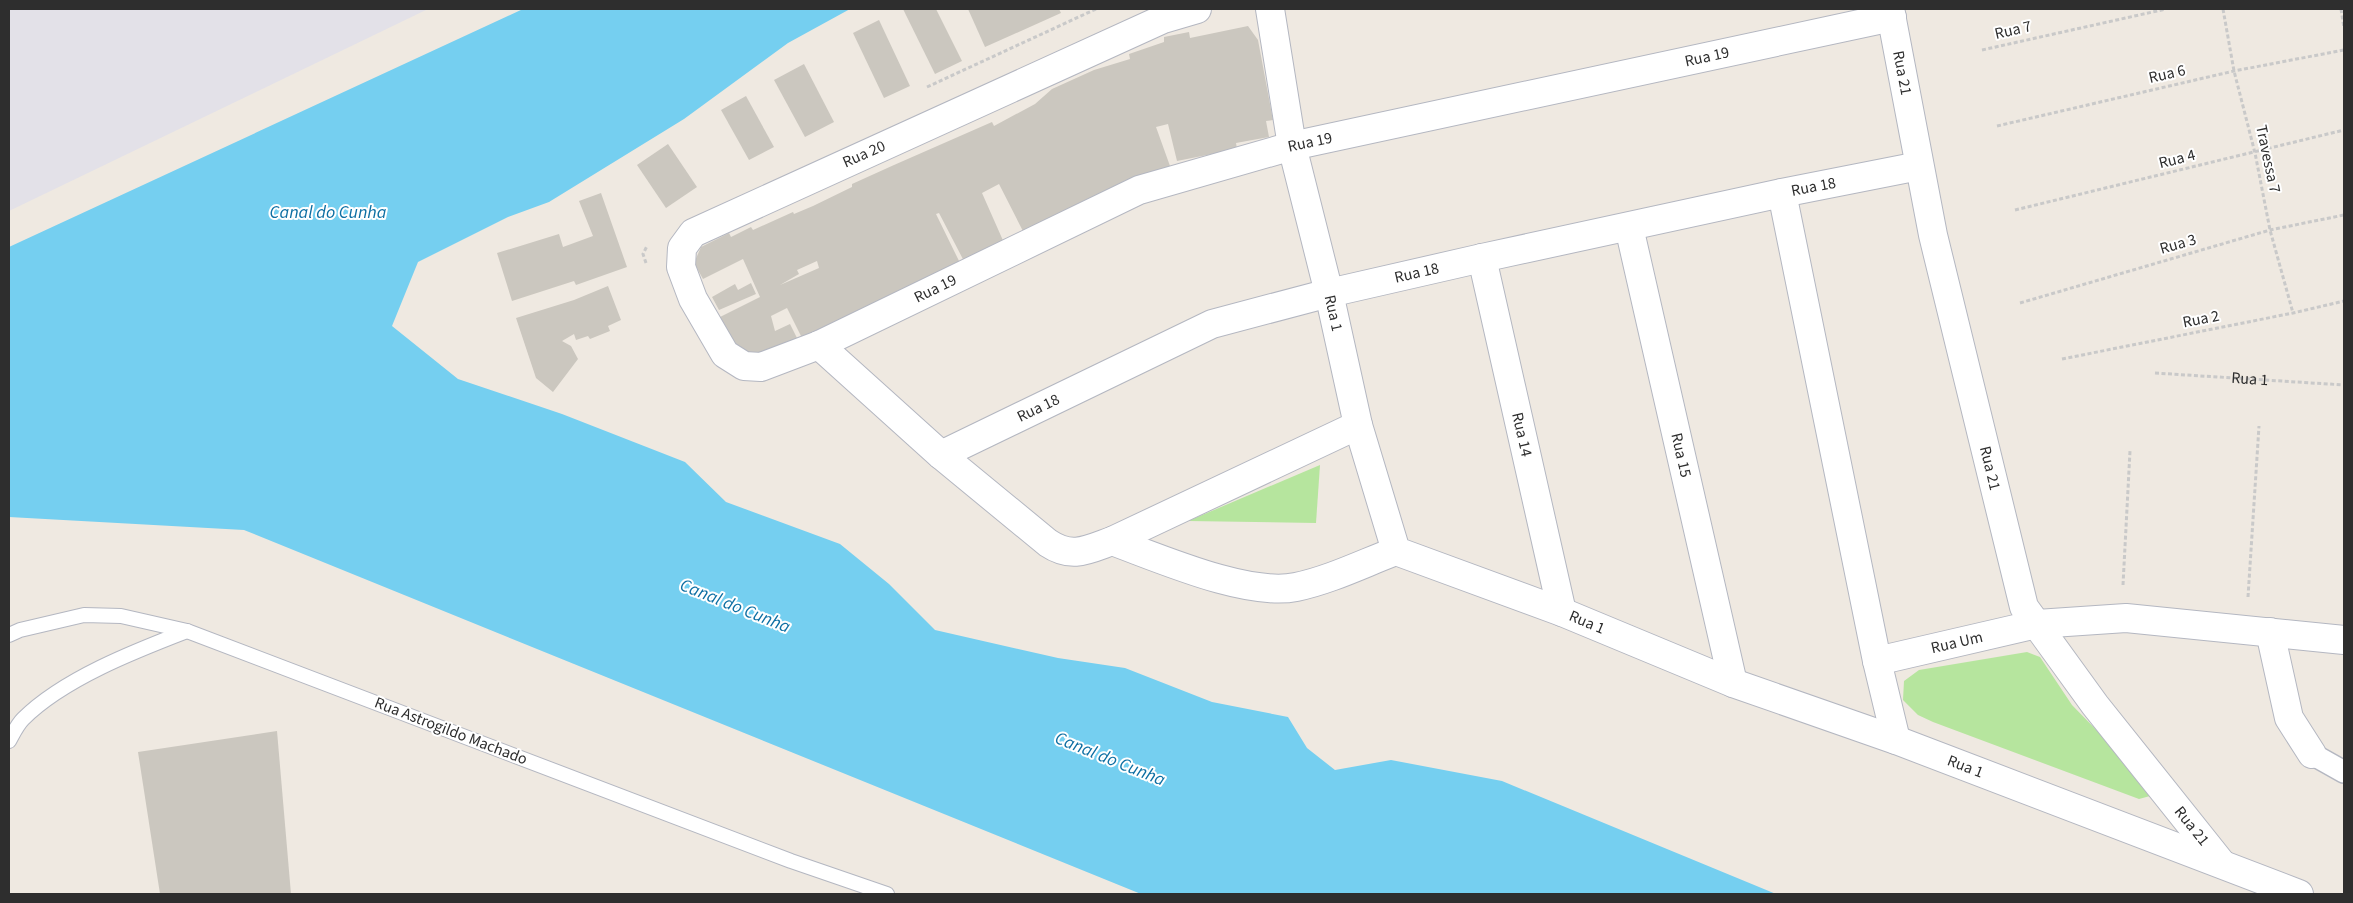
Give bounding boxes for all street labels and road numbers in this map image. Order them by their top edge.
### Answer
street label: Rua 7 [1992,15,2034,45]
street label: Rua 19 [1683,41,1731,72]
street label: Rua 21 [1887,49,1917,97]
street label: Rua 6 [2146,59,2188,89]
street label: Travessa 7 [2250,123,2286,195]
street label: Rua 19 [1286,127,1334,158]
street label: Rua 20 [839,135,889,173]
street label: Rua 4 [2156,144,2198,174]
street label: Rua 18 [1789,172,1838,202]
street label: Rua 3 [2157,228,2199,260]
street label: Rua 18 [1392,257,1441,289]
street label: Rua 19 [910,269,960,308]
street label: Rua 1 [1319,293,1348,334]
street label: Rua 2 [2181,305,2221,333]
street label: Rua 1 [2231,367,2269,391]
street label: Rua 18 [1013,388,1063,428]
street label: Rua 14 [1506,410,1538,459]
street label: Rua 15 [1665,431,1697,480]
street label: Rua 21 [1974,444,2006,493]
street label: Rua 1 [1566,605,1608,640]
street label: Rua Um [1929,626,1985,659]
street label: Rua Astrogildo Machado [371,692,531,770]
street label: Rua 1 [1944,750,1987,783]
street label: Rua 21 [2169,802,2214,851]

